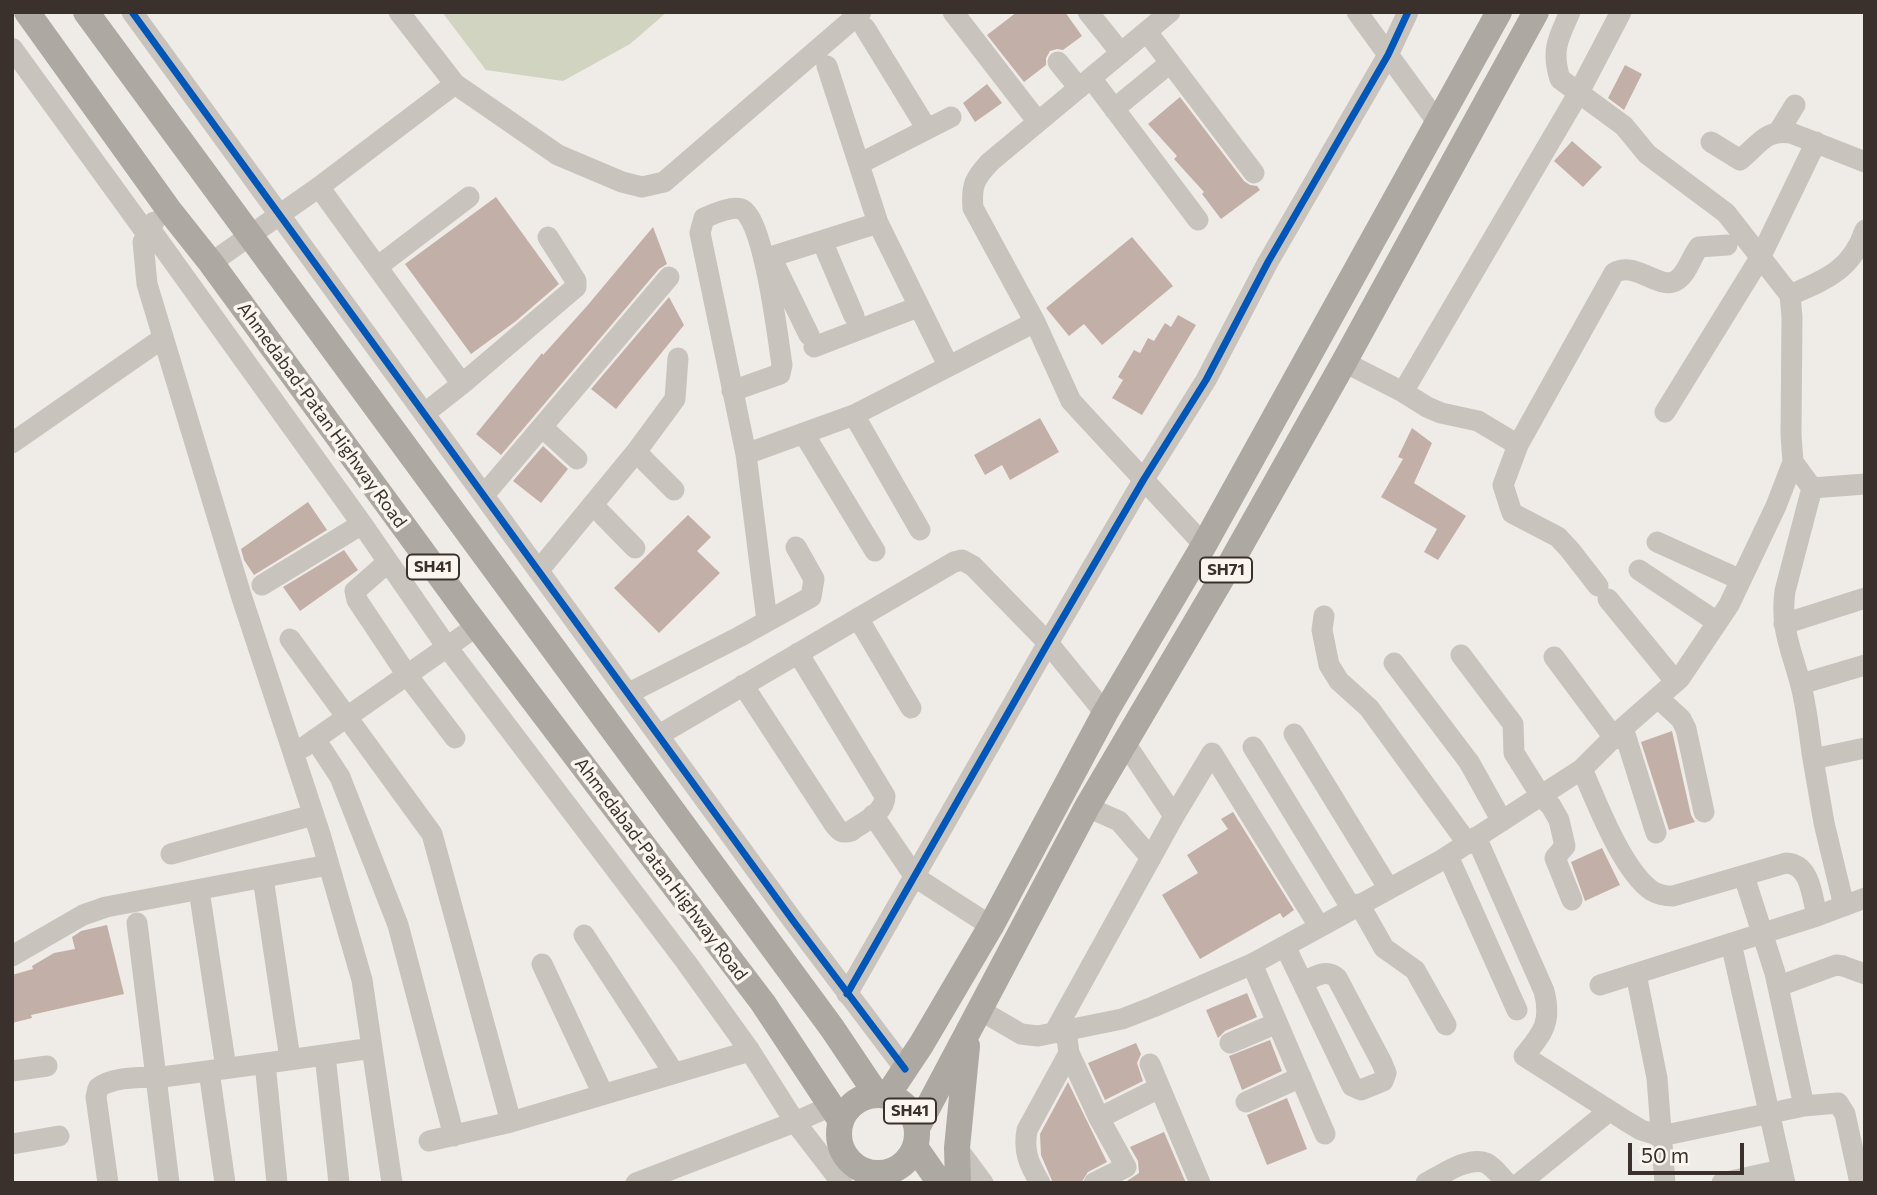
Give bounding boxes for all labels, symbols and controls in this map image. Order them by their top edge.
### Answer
street label: Ahmedabad-Patan Highway Road [233,298,411,532]
road number: SH41 [407,554,459,580]
road number: SH71 [1200,558,1252,582]
street label: Ahmedabad-Patan Highway Road [570,753,752,985]
road number: SH41 [884,1098,936,1124]
scale bar [1632,1128,1748,1172]
text: 50 m [1641,1142,1689,1167]

